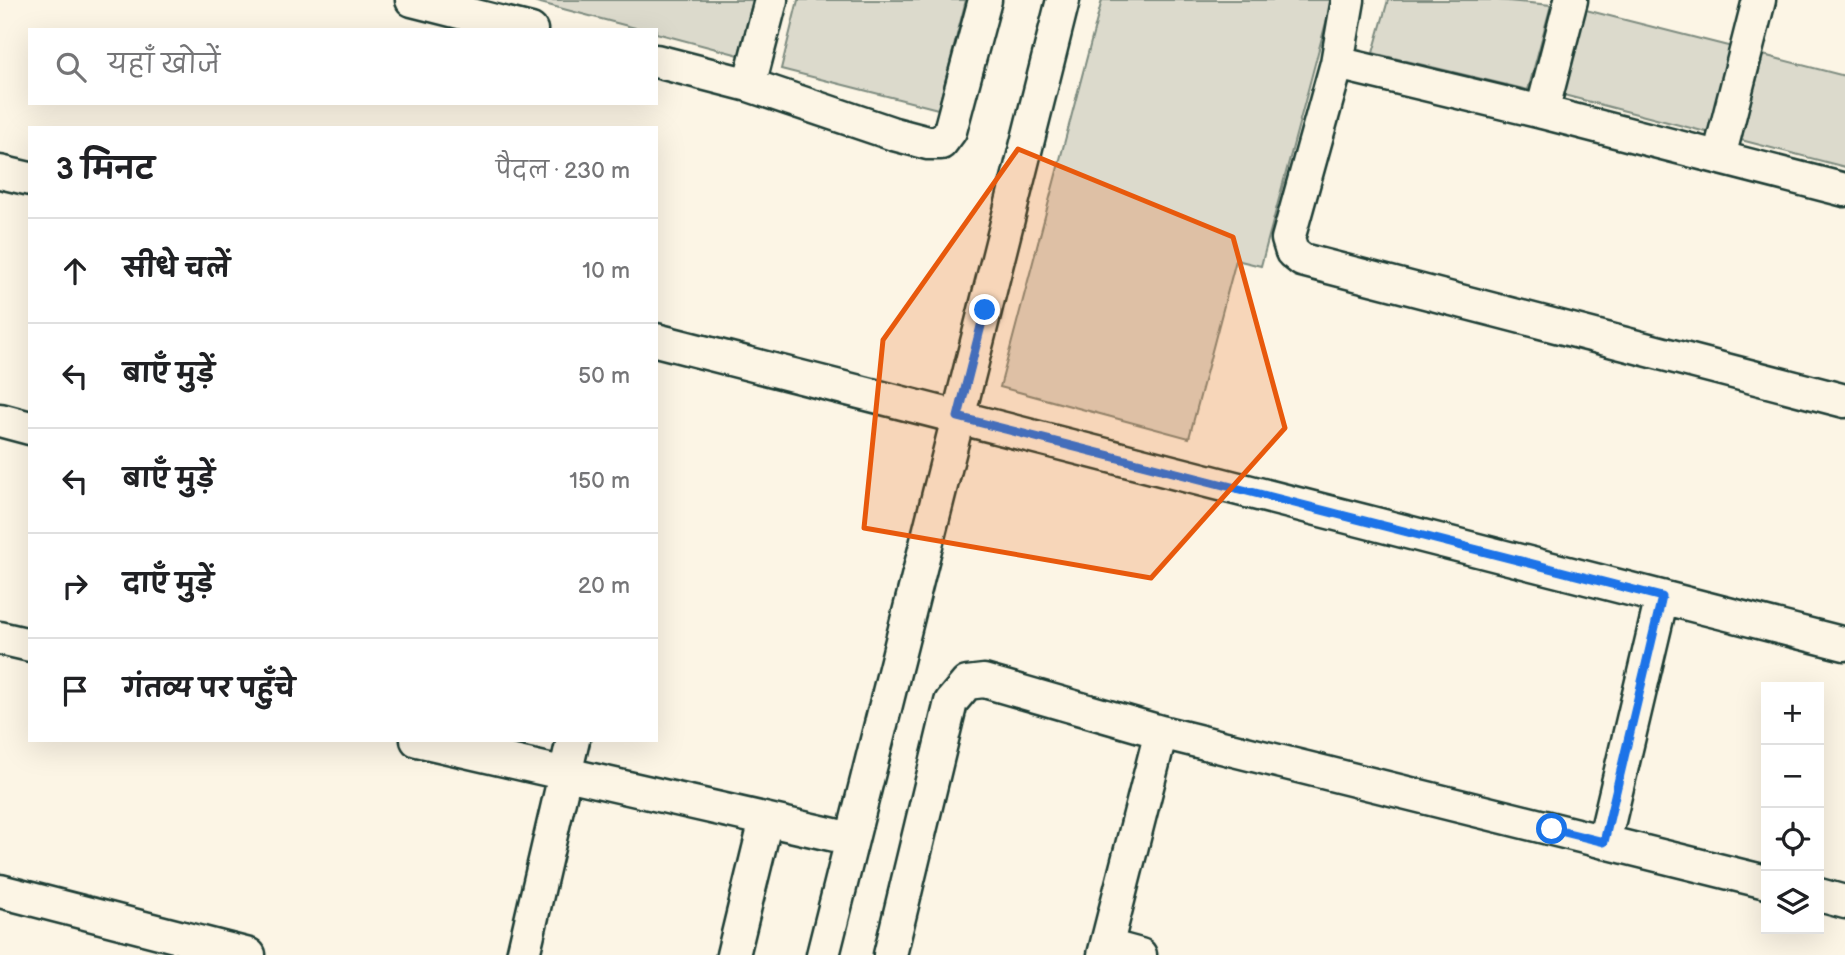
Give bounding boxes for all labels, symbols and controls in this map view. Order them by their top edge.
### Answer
search box [28,28,658,105]
icon: search [52,48,90,86]
text: यहाँ खोजें [108,50,220,81]
text: 3 मिनट [56,152,154,188]
text: पैदल · 230 m [496,157,630,185]
icon: ahead [56,252,94,290]
text: सीधे चलें [123,254,230,285]
text: 10 m [582,257,630,285]
route end [969,294,1000,325]
icon: left [56,357,94,395]
text: बाएँ मुड़ें [123,359,215,390]
text: 50 m [578,362,630,390]
icon: left [56,462,94,500]
text: बाएँ मुड़ें [123,464,215,495]
text: 150 m [569,467,630,495]
icon: right [56,567,94,605]
text: दाएँ मुड़ें [123,569,214,600]
text: 20 m [578,572,630,600]
icon: arrive [56,672,94,710]
text: गंतव्य पर पहुँचे [123,674,295,705]
map controls [1761,682,1824,934]
button: + [1761,682,1824,745]
button: − [1761,745,1824,808]
button: locate [1761,808,1824,871]
route start [1536,813,1567,844]
button: layers [1761,871,1824,934]

